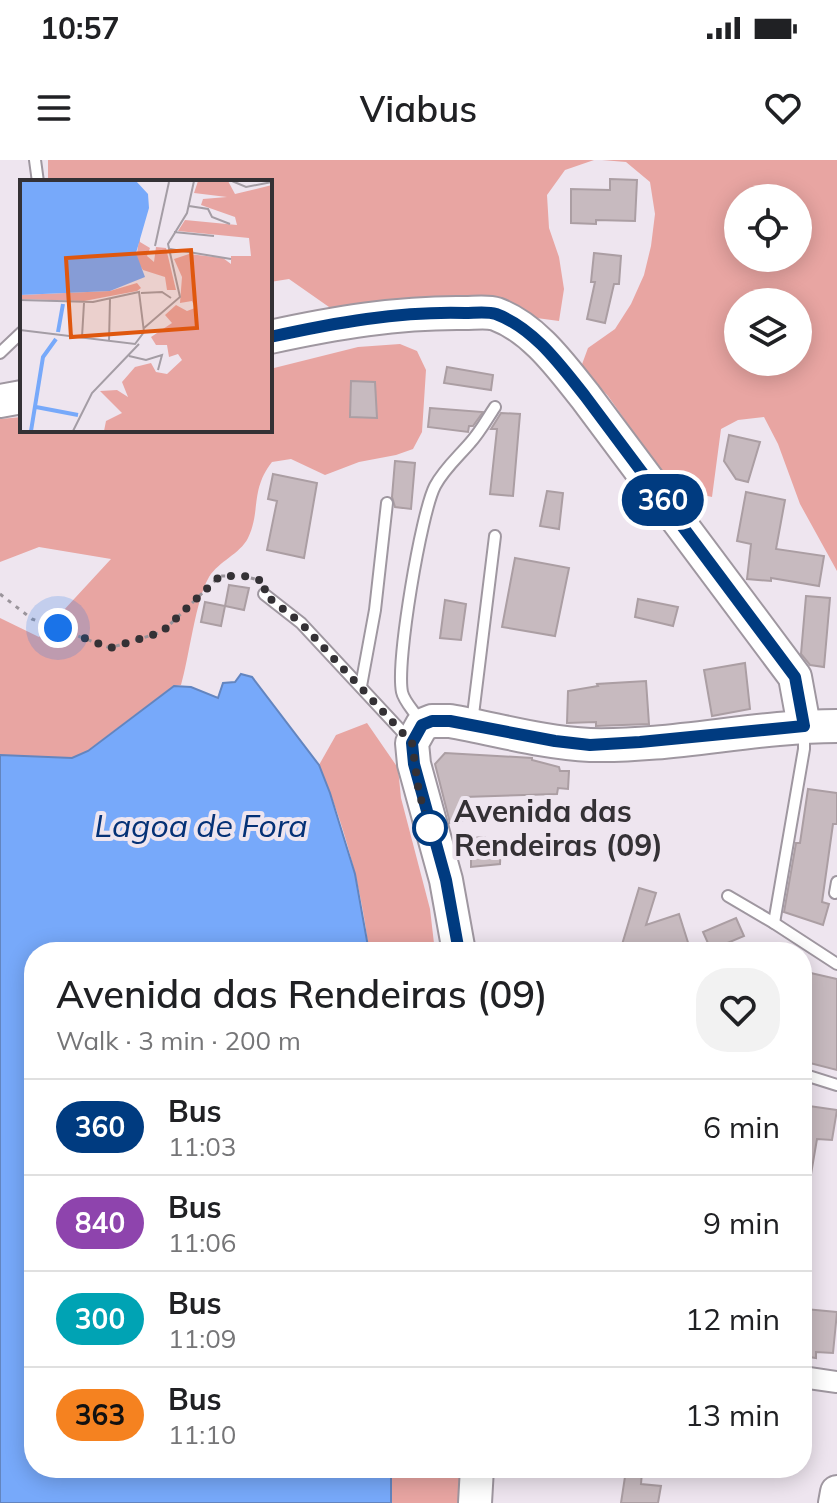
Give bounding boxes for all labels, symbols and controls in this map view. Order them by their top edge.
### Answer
text: 10:57 [40,9,119,47]
icon: menu [32,86,76,130]
text: Viabus [360,86,477,131]
icon: heart [761,86,805,130]
inset map [20,180,272,432]
map controls [724,184,812,376]
button: locate [724,184,812,272]
button: layers [724,288,812,376]
line badge: 360 [617,474,709,526]
text: 360 [638,482,688,517]
your location [38,608,78,648]
place label: Avenida das Rendeiras (09) [454,792,663,864]
water label: Lagoa de Fora [94,805,308,845]
marker: Avenida das Rendeiras (09) [413,811,447,845]
button: heart [696,968,780,1052]
text: Avenida das Rendeiras (09) [56,970,548,1018]
text: Walk · 3 min · 200 m [56,1024,301,1057]
text: Bus [168,1092,222,1130]
text: 6 min [703,1108,780,1146]
text: 360 [75,1109,125,1144]
text: 11:03 [168,1130,236,1163]
text: Bus [168,1188,222,1226]
text: 9 min [703,1204,780,1242]
text: 840 [75,1205,125,1240]
text: 11:06 [168,1226,236,1259]
text: Bus [168,1284,222,1322]
text: 12 min [685,1300,780,1338]
text: 300 [75,1301,125,1336]
text: 11:09 [168,1322,236,1355]
text: Bus [168,1380,222,1418]
text: 13 min [685,1396,780,1434]
text: 363 [75,1397,125,1432]
text: 11:10 [168,1418,236,1451]

